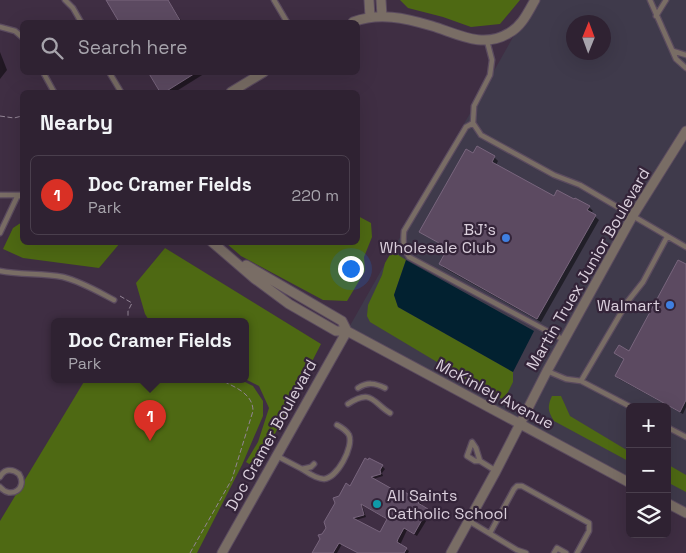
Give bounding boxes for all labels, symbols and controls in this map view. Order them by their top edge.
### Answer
north arrow [566,15,611,60]
search box [20,20,360,75]
icon: search [38,34,66,62]
text: Search here [78,35,188,60]
text: Nearby [40,109,113,136]
street label: Martin Truex Junior Boulevard [521,164,655,374]
text: Doc Cramer Fields [88,172,252,197]
text: 1 [53,185,61,206]
text: 220 m [292,185,339,206]
text: Park [88,197,121,218]
place label: BJ's Wholesale Club [380,219,496,258]
marker: BJ's Wholesale Club [500,232,512,244]
your location [338,256,364,282]
place label: Walmart [597,295,660,316]
marker: Walmart [664,299,676,311]
popup [51,318,249,383]
text: Doc Cramer Fields [68,328,232,353]
text: Park [68,353,101,374]
street label: McKinley Avenue [432,354,558,434]
street label: Doc Cramer Boulevard [221,356,321,514]
pin: 1 [134,400,166,441]
map controls [626,403,671,538]
button: + [626,403,671,448]
button: − [626,448,671,493]
place label: All Saints Catholic School [387,485,507,524]
button: layers [626,493,671,538]
marker: All Saints Catholic School [371,498,383,510]

